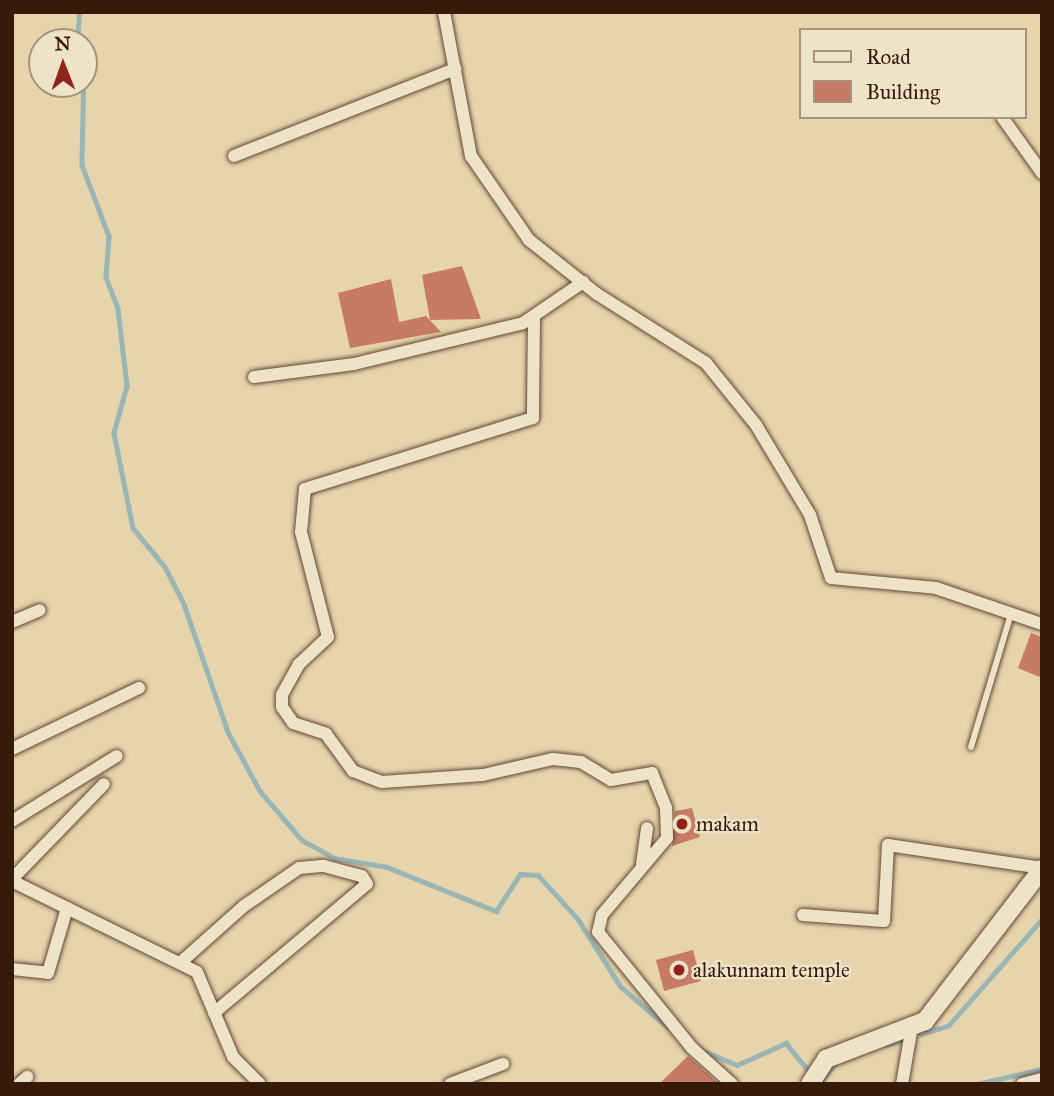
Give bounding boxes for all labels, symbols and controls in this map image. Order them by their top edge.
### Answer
north arrow [28,28,98,98]
legend [799,28,1026,119]
text: N [54,32,71,55]
text: Road [866,44,911,70]
text: Building [866,79,940,105]
place label: makam [696,811,759,837]
marker: makam [674,816,690,832]
place label: alakunnam temple [693,957,850,983]
marker: alakunnam temple [671,962,687,978]

